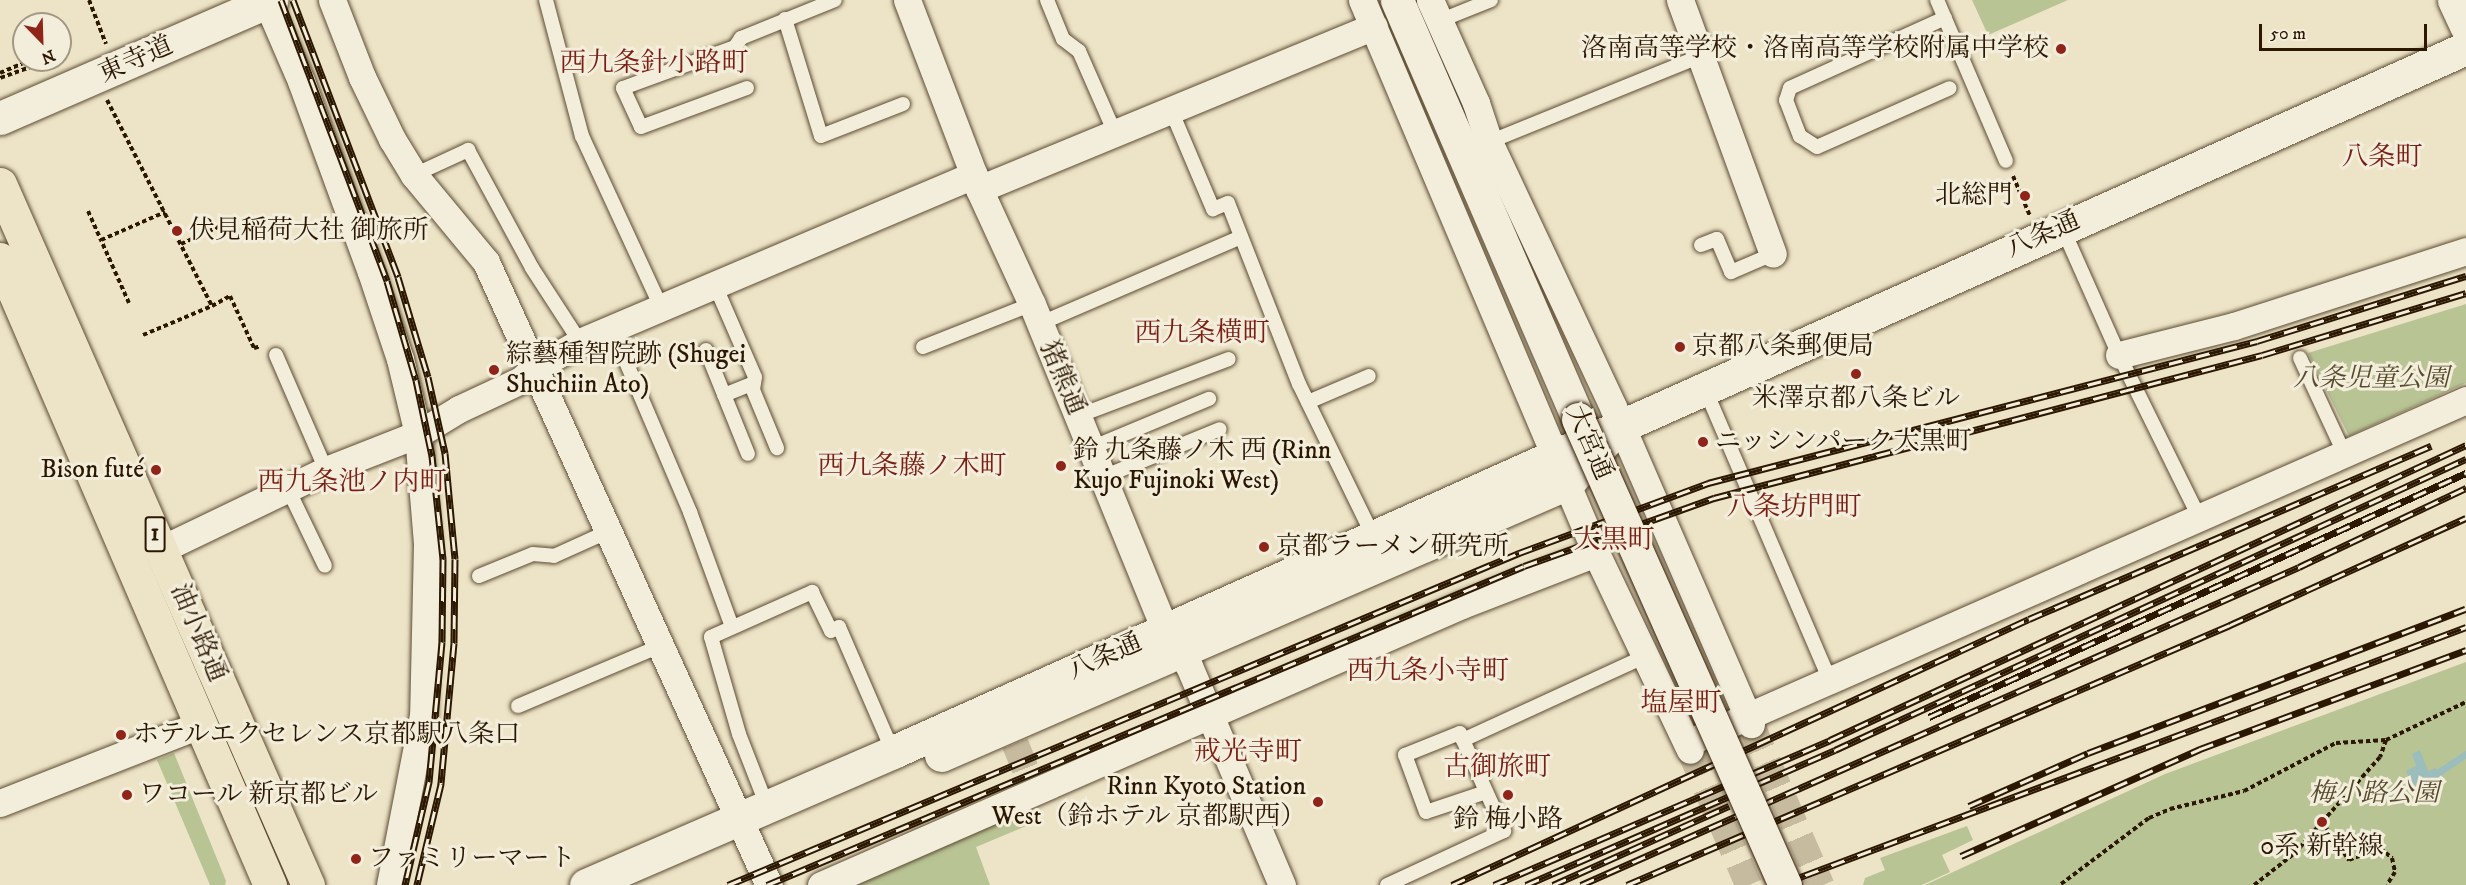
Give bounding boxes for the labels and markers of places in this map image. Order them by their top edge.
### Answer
place label: 洛南高等学校・洛南高等学校附属中学校 [1581,33,2049,65]
marker: 洛南高等学校・洛南高等学校附属中学校 [2054,42,2068,56]
place label: 北総門 [1935,180,2013,212]
marker: 北総門 [2018,189,2032,203]
place label: 伏見稲荷大社 御旅所 [189,215,429,247]
marker: 伏見稲荷大社 御旅所 [170,224,184,238]
place label: 京都八条郵便局 [1692,331,1874,363]
place label: 綜藝種智院跡 (Shugei Shuchiin Ato) [506,339,746,400]
marker: 京都八条郵便局 [1673,340,1687,354]
marker: 綜藝種智院跡 (Shugei Shuchiin Ato) [487,363,501,377]
marker: 米澤京都八条ビル [1849,367,1863,381]
place label: 米澤京都八条ビル [1752,383,1960,415]
place label: ニッシンパーク大黒町 [1715,426,1975,458]
place label: 鈴 九条藤ノ木 西 (Rinn Kujo Fujinoki West) [1073,435,1331,496]
marker: ニッシンパーク大黒町 [1696,435,1710,449]
place label: Bison futé [41,454,144,486]
marker: 鈴 九条藤ノ木 西 (Rinn Kujo Fujinoki West) [1054,459,1068,473]
marker: Bison futé [149,463,163,477]
place label: 京都ラーメン研究所 [1276,531,1510,563]
marker: 京都ラーメン研究所 [1257,540,1271,554]
place label: ホテルエクセレンス京都駅八条口 [133,719,523,751]
marker: ホテルエクセレンス京都駅八条口 [114,728,128,742]
place label: Rinn Kyoto Station West（鈴ホテル 京都駅西） [990,771,1306,832]
place label: ワコール 新京都ビル [139,779,379,811]
marker: ワコール 新京都ビル [120,788,134,802]
marker: 鈴 梅小路 [1501,788,1515,802]
marker: Rinn Kyoto Station West（鈴ホテル 京都駅西） [1311,795,1325,809]
place label: 鈴 梅小路 [1453,804,1563,836]
marker: 0系 新幹線 [2315,815,2329,829]
place label: 0系 新幹線 [2260,831,2384,863]
place label: ファミリーマート [368,843,576,875]
marker: ファミリーマート [349,852,363,866]

